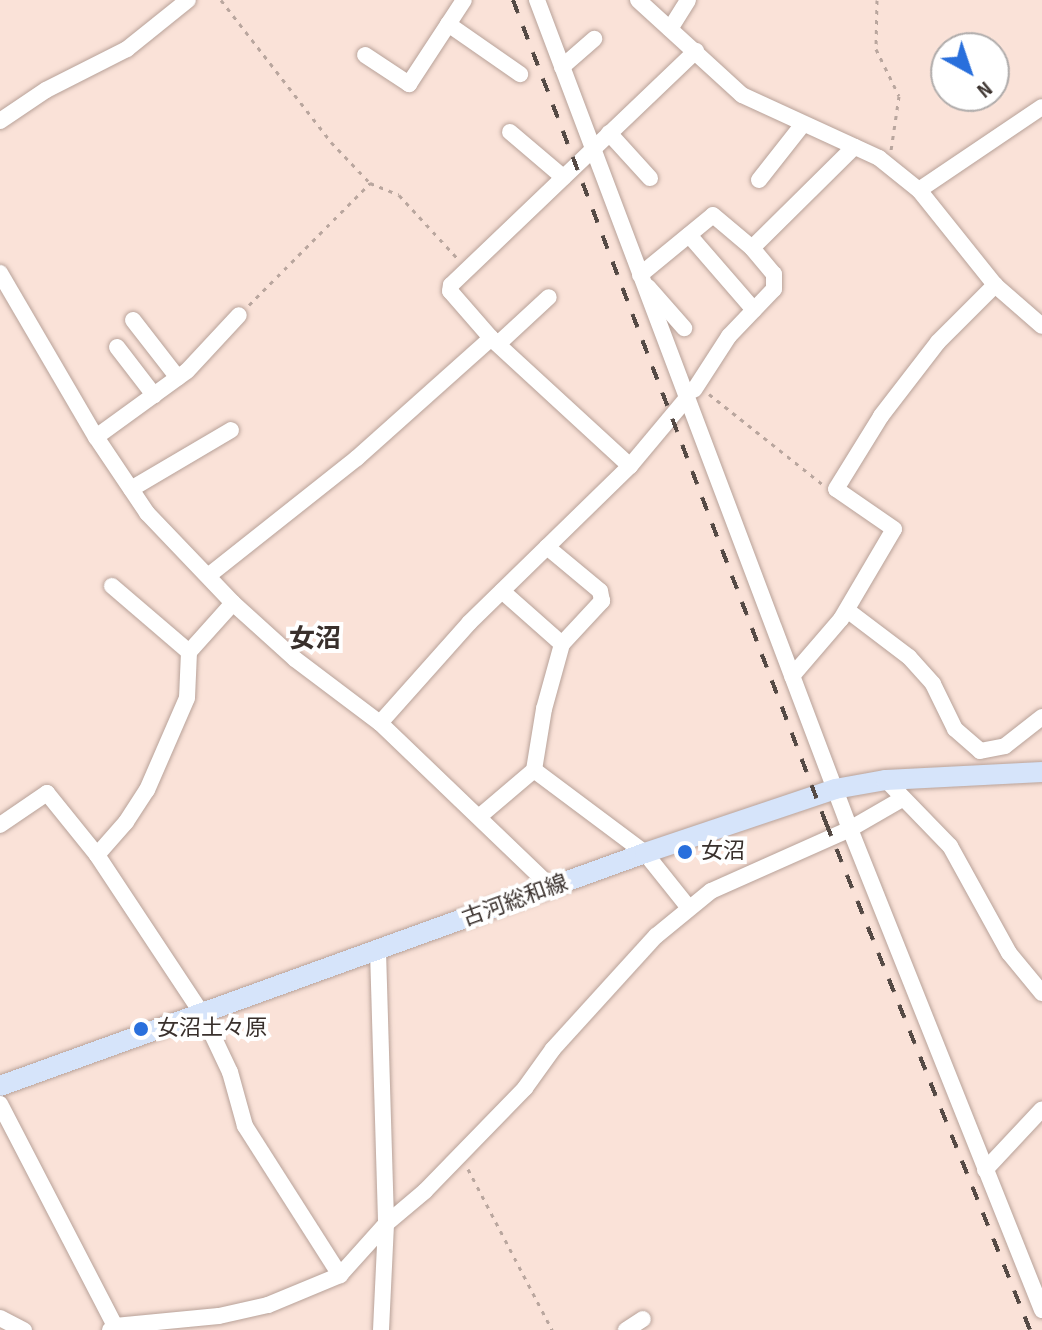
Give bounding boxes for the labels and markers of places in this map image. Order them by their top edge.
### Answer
place label: 女沼 [701,839,745,865]
marker: 女沼 [676,843,694,861]
place label: 女沼土々原 [157,1016,267,1042]
marker: 女沼土々原 [132,1020,150,1038]

